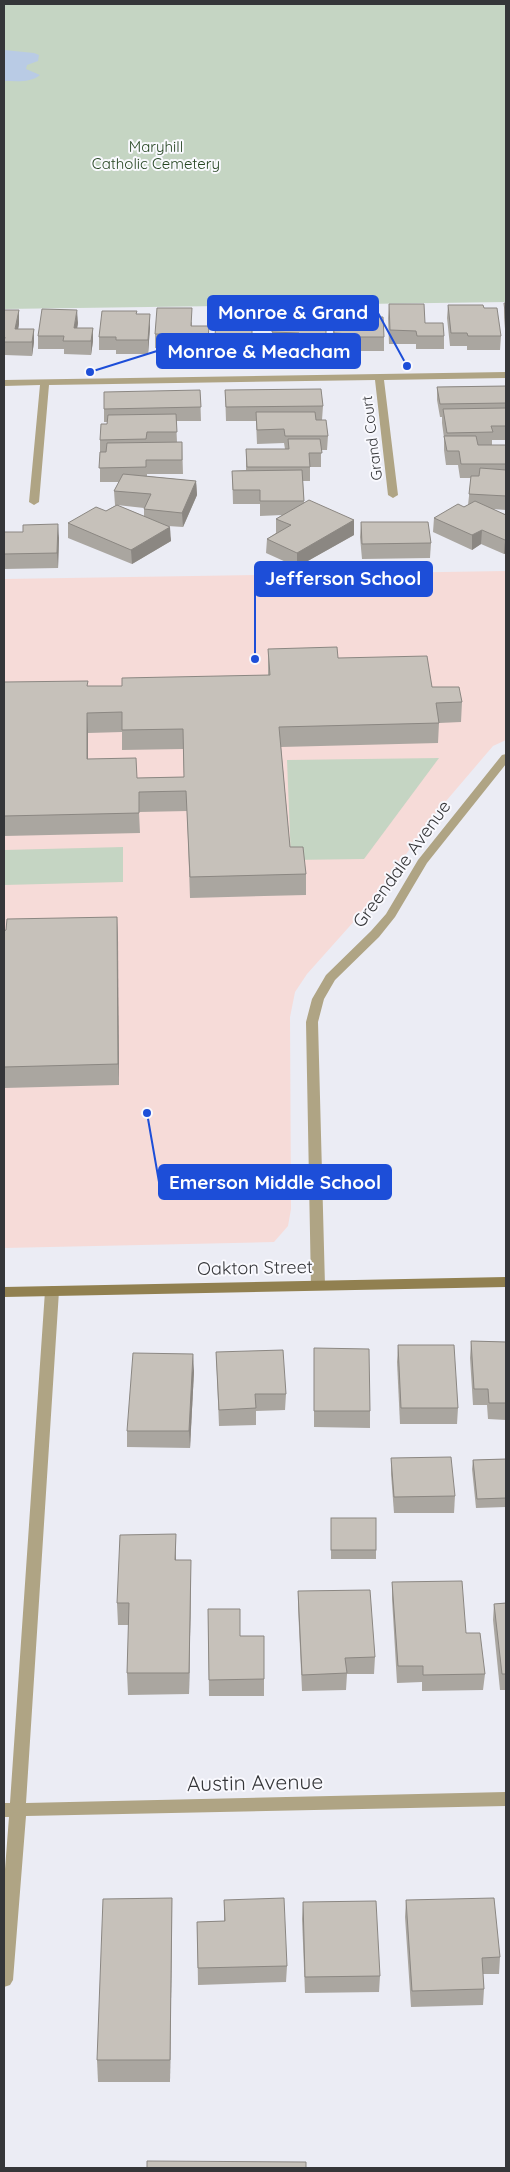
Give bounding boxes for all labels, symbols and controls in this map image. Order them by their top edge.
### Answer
park label: Maryhill Catholic Cemetery [92,137,220,173]
callout: Monroe & Grand [208,296,378,330]
text: Monroe & Grand [218,300,368,324]
callout: Monroe & Meacham [157,334,360,368]
text: Monroe & Meacham [168,339,351,363]
street label: Grand Court [357,395,386,482]
callout: Jefferson School [255,562,432,596]
text: Jefferson School [265,566,421,590]
street label: Greendale Avenue [348,795,456,932]
callout: Emerson Middle School [159,1165,391,1199]
text: Emerson Middle School [169,1170,381,1194]
street label: Oakton Street [197,1255,313,1280]
street label: Austin Avenue [187,1768,323,1796]

